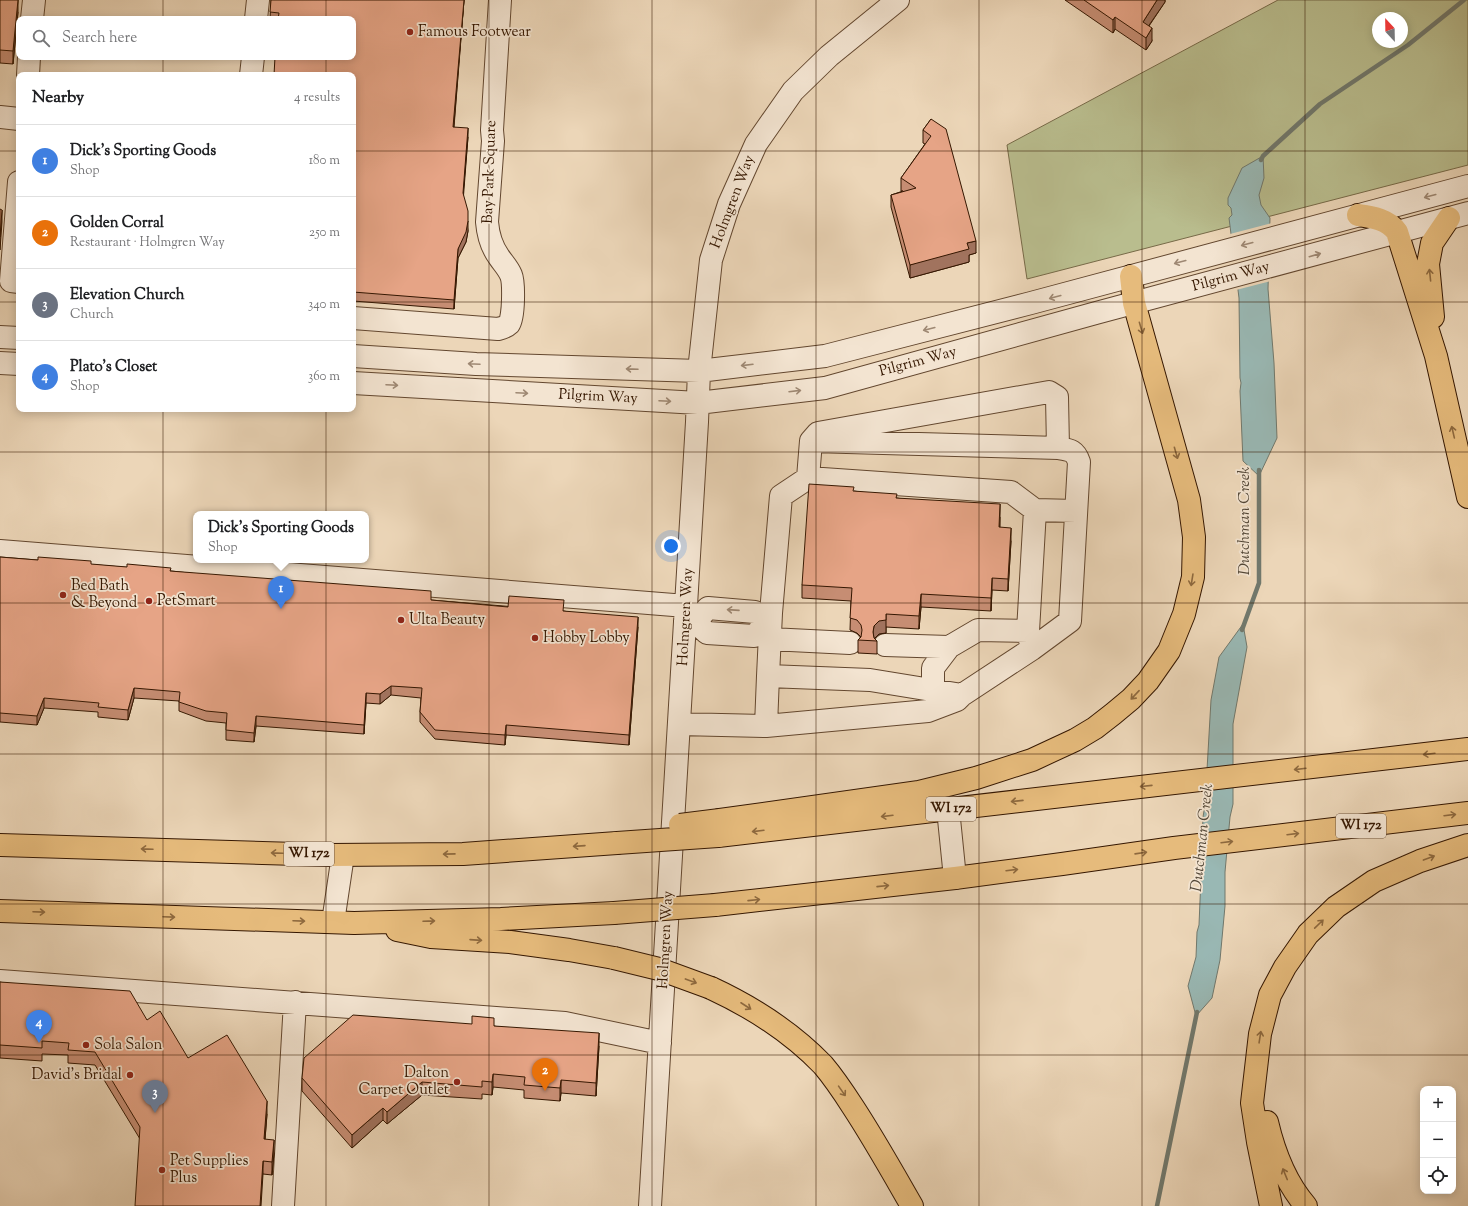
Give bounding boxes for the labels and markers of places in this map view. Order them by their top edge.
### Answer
place label: Famous Footwear [418,22,531,43]
marker: Famous Footwear [405,27,415,37]
place label: Bed Bath & Beyond [71,576,138,614]
pin: 1 [268,576,294,609]
marker: Bed Bath & Beyond [58,590,68,600]
place label: PetSmart [157,591,216,612]
marker: PetSmart [144,596,154,606]
place label: Ulta Beauty [409,610,485,631]
marker: Ulta Beauty [396,615,406,625]
place label: Hobby Lobby [543,628,630,649]
marker: Hobby Lobby [530,633,540,643]
pin: 4 [26,1010,52,1043]
place label: Sola Salon [94,1035,162,1056]
marker: Sola Salon [81,1040,91,1050]
pin: 2 [532,1058,558,1091]
place label: Dalton Carpet Outlet [359,1063,449,1101]
place label: David's Bridal [32,1065,122,1086]
marker: David's Bridal [125,1070,135,1080]
marker: Dalton Carpet Outlet [452,1077,462,1087]
pin: 3 [142,1080,168,1113]
place label: Pet Supplies Plus [170,1151,248,1189]
marker: Pet Supplies Plus [157,1165,167,1175]

